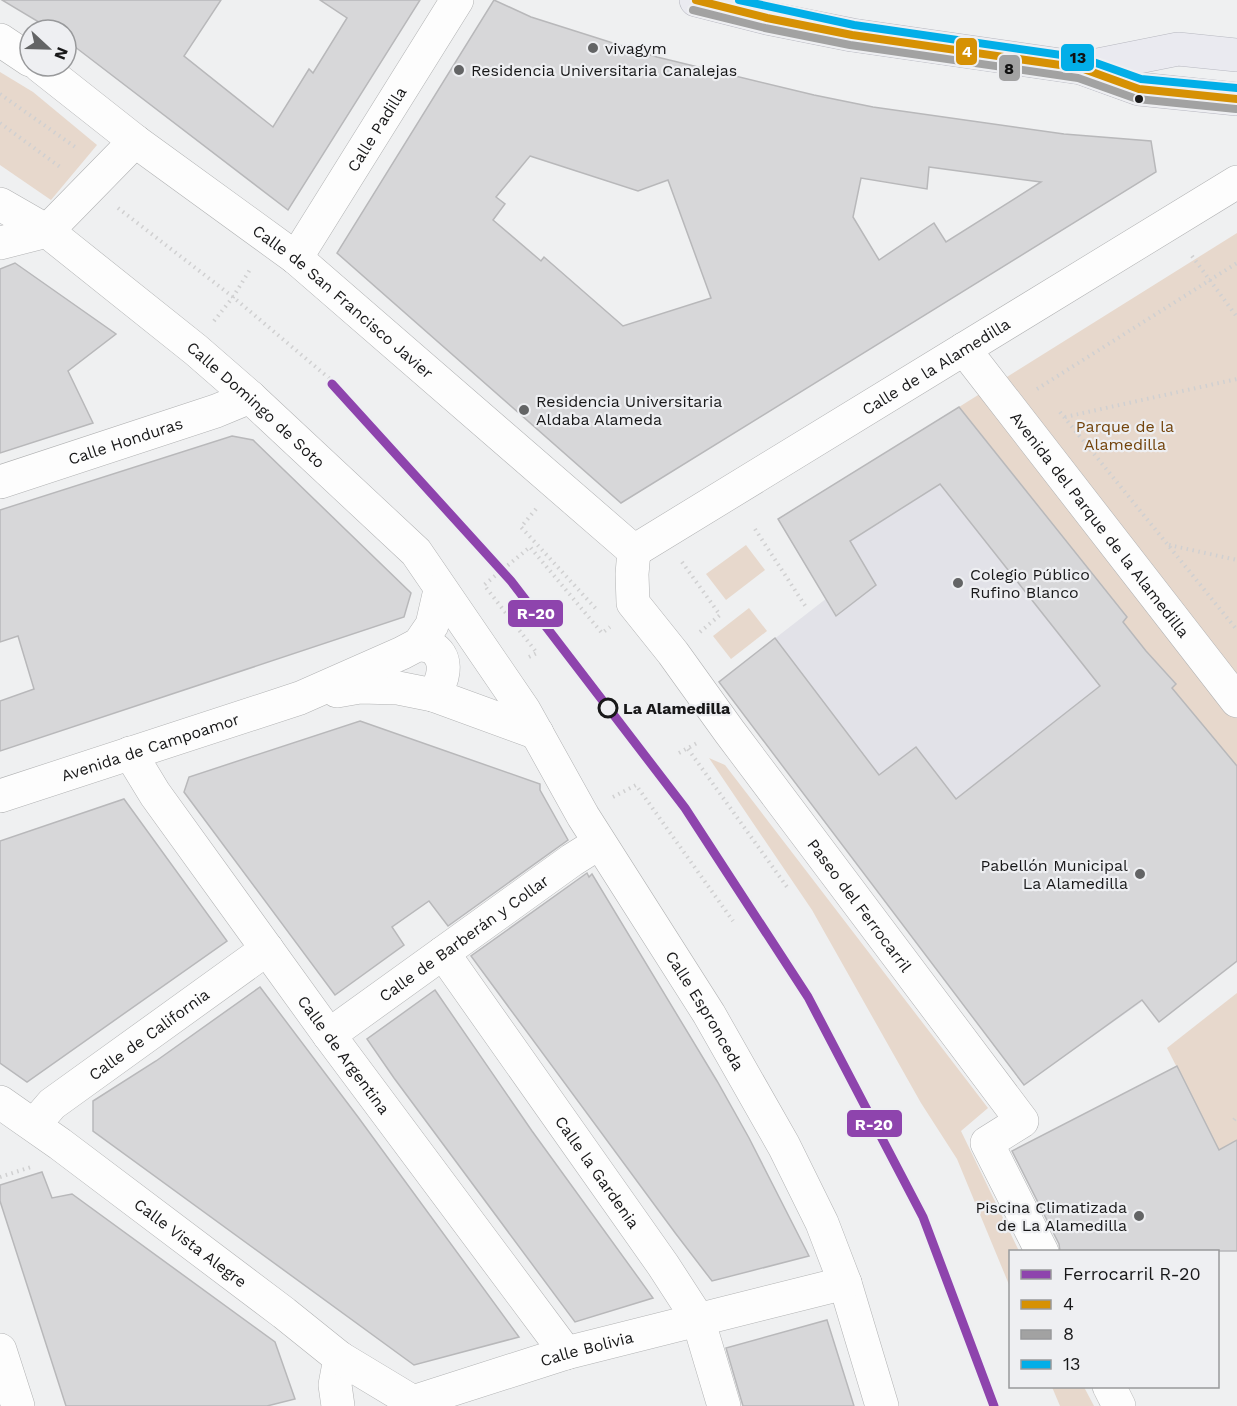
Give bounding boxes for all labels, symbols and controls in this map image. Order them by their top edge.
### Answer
north arrow [18,18,78,78]
line badge: 4 [955,37,978,66]
place label: vivagym [605,39,667,58]
marker: vivagym [586,41,600,55]
text: 4 [962,42,972,61]
line badge: 13 [1060,43,1095,72]
text: N [50,44,72,62]
text: 13 [1070,48,1086,67]
line badge: 8 [998,54,1021,82]
text: 8 [1004,59,1014,78]
place label: Residencia Universitaria Canalejas [471,61,737,80]
marker: Residencia Universitaria Canalejas [452,63,466,77]
street label: Calle Padilla [343,83,411,175]
unlabelled marker [1133,93,1145,105]
street label: Calle de San Francisco Javier [249,221,437,383]
street label: Calle de la Alamedilla [859,314,1014,419]
street label: Calle Domingo de Soto [183,338,329,472]
place label: Residencia Universitaria Aldaba Alameda [536,392,722,429]
marker: Residencia Universitaria Aldaba Alameda [517,403,531,417]
street label: Avenida del Parque de la Alamedilla [1006,408,1193,641]
street label: Calle Honduras [66,414,185,469]
park label: Parque de la Alamedilla [1076,417,1174,454]
place label: Colegio Público Rufino Blanco [970,565,1090,602]
marker: Colegio Público Rufino Blanco [951,576,965,590]
line badge: R-20 [507,599,564,628]
text: R-20 [517,604,555,623]
marker: La Alamedilla [598,698,618,718]
place label: La Alamedilla [623,699,731,718]
street label: Avenida de Campoamor [59,709,242,785]
street label: Paseo del Ferrocarril [803,835,916,976]
place label: Pabellón Municipal La Alamedilla [980,856,1128,893]
marker: Pabellón Municipal La Alamedilla [1133,867,1147,881]
street label: Calle de Barberán y Collar [376,871,553,1006]
street label: Calle Espronceda [661,947,748,1074]
street label: Calle de California [85,985,213,1084]
street label: Calle de Argentina [294,992,394,1118]
line badge: R-20 [846,1109,903,1138]
street label: Calle la Gardenia [551,1112,643,1232]
text: R-20 [855,1115,893,1134]
street label: Calle Vista Alegre [130,1194,250,1292]
place label: Piscina Climatizada de La Alamedilla [976,1198,1127,1235]
marker: Piscina Climatizada de La Alamedilla [1132,1209,1146,1223]
legend [1009,1250,1219,1388]
text: Ferrocarril R-20 [1063,1263,1201,1284]
text: 4 [1063,1293,1074,1314]
text: 8 [1063,1323,1074,1344]
street label: Calle Bolivia [538,1328,635,1371]
text: 13 [1063,1353,1081,1374]

